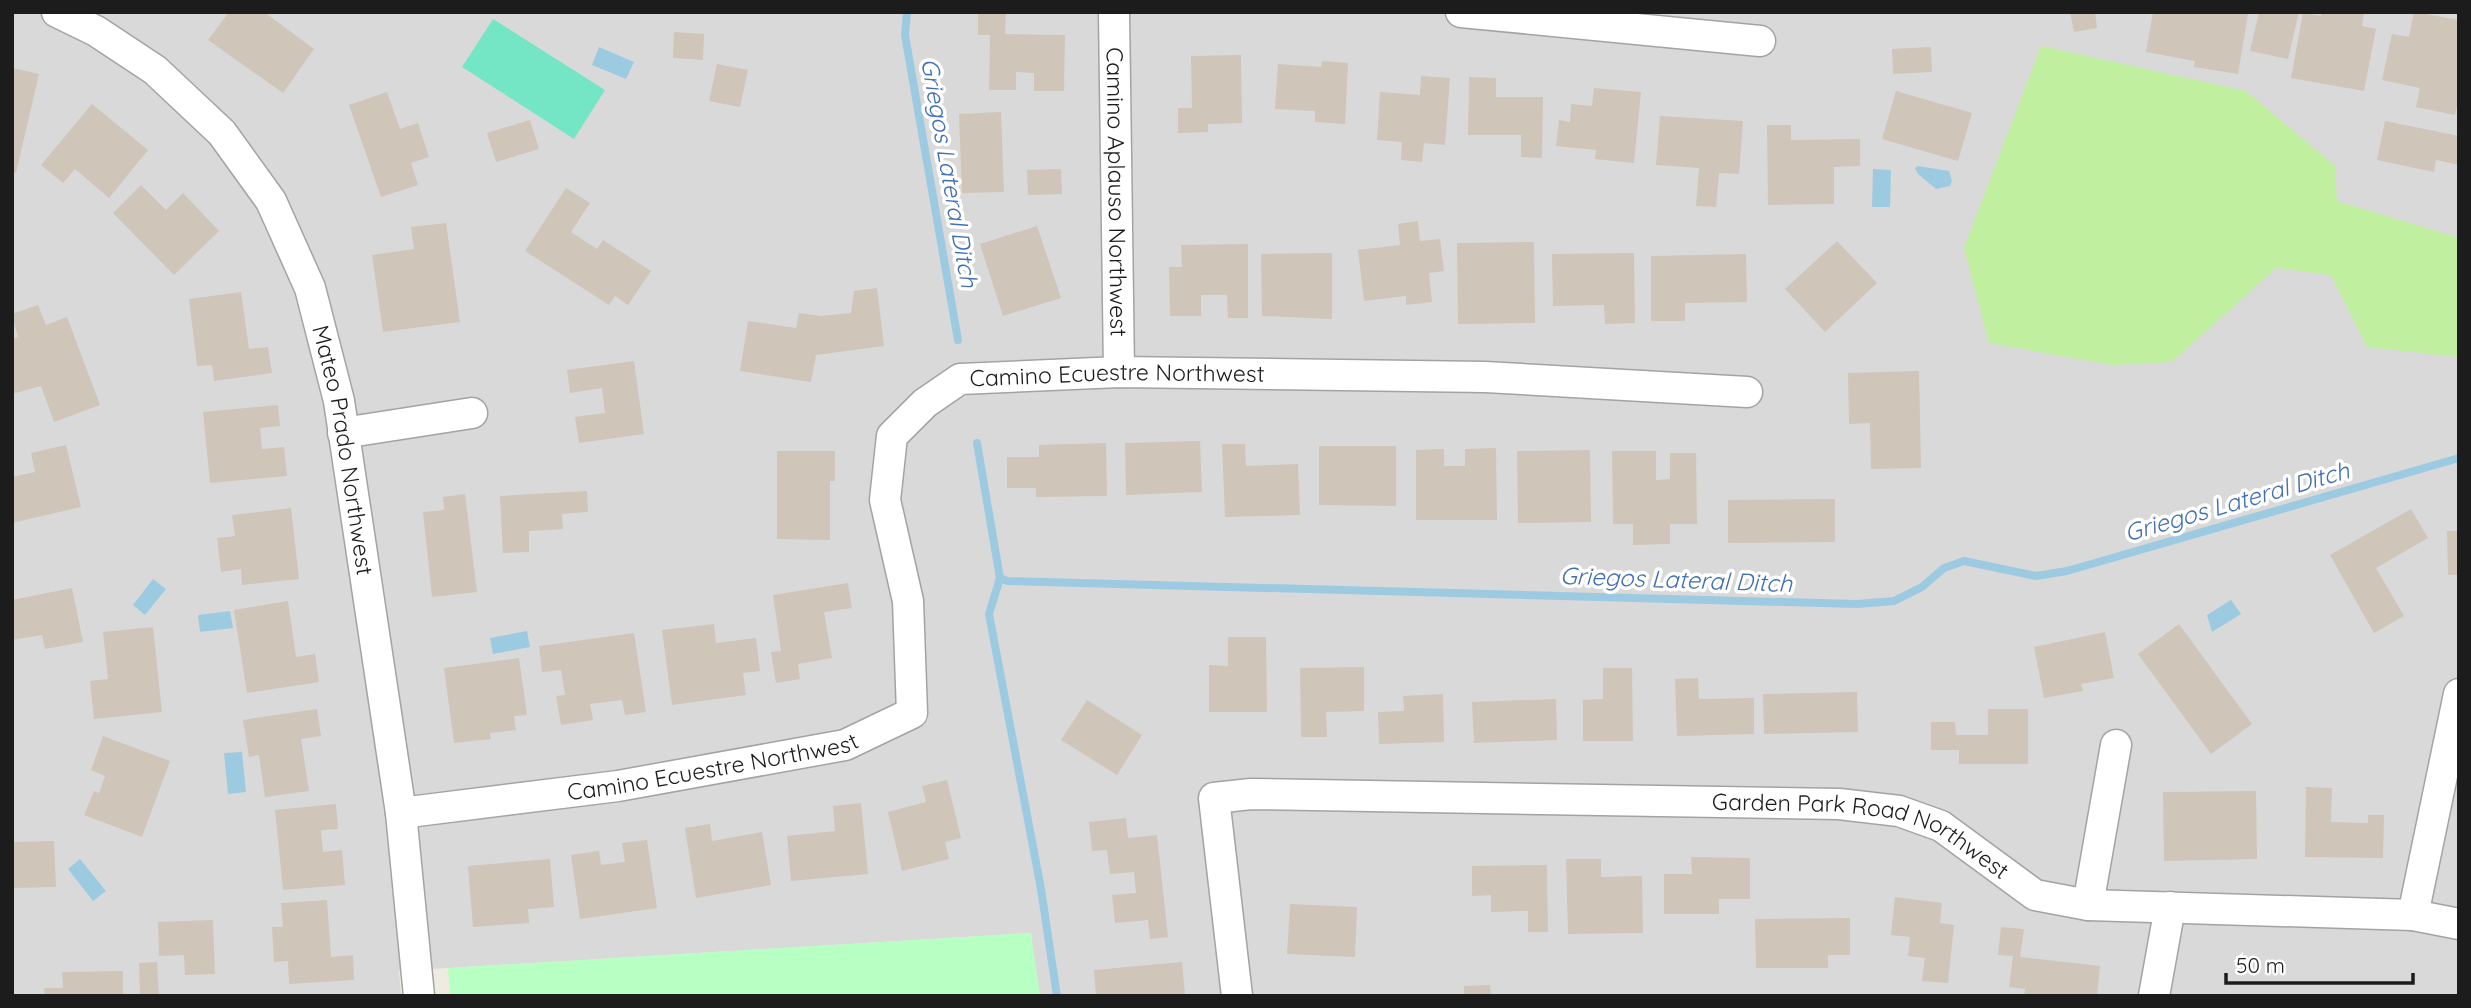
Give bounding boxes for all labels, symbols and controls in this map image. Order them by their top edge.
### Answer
street label: Camino Aplauso Northwest [1100,47,1134,337]
water label: Griegos Lateral Ditch [915,56,985,290]
street label: Mateo Prado Northwest [306,322,380,577]
street label: Camino Ecuestre Northwest [969,357,1265,393]
water label: Griegos Lateral Ditch [2121,455,2353,547]
water label: Griegos Lateral Ditch [1559,560,1793,598]
street label: Camino Ecuestre Northwest [565,726,863,806]
street label: Garden Park Road Northwest [1712,787,2015,885]
scale bar [2226,942,2413,986]
text: 50 m [2236,952,2285,978]

